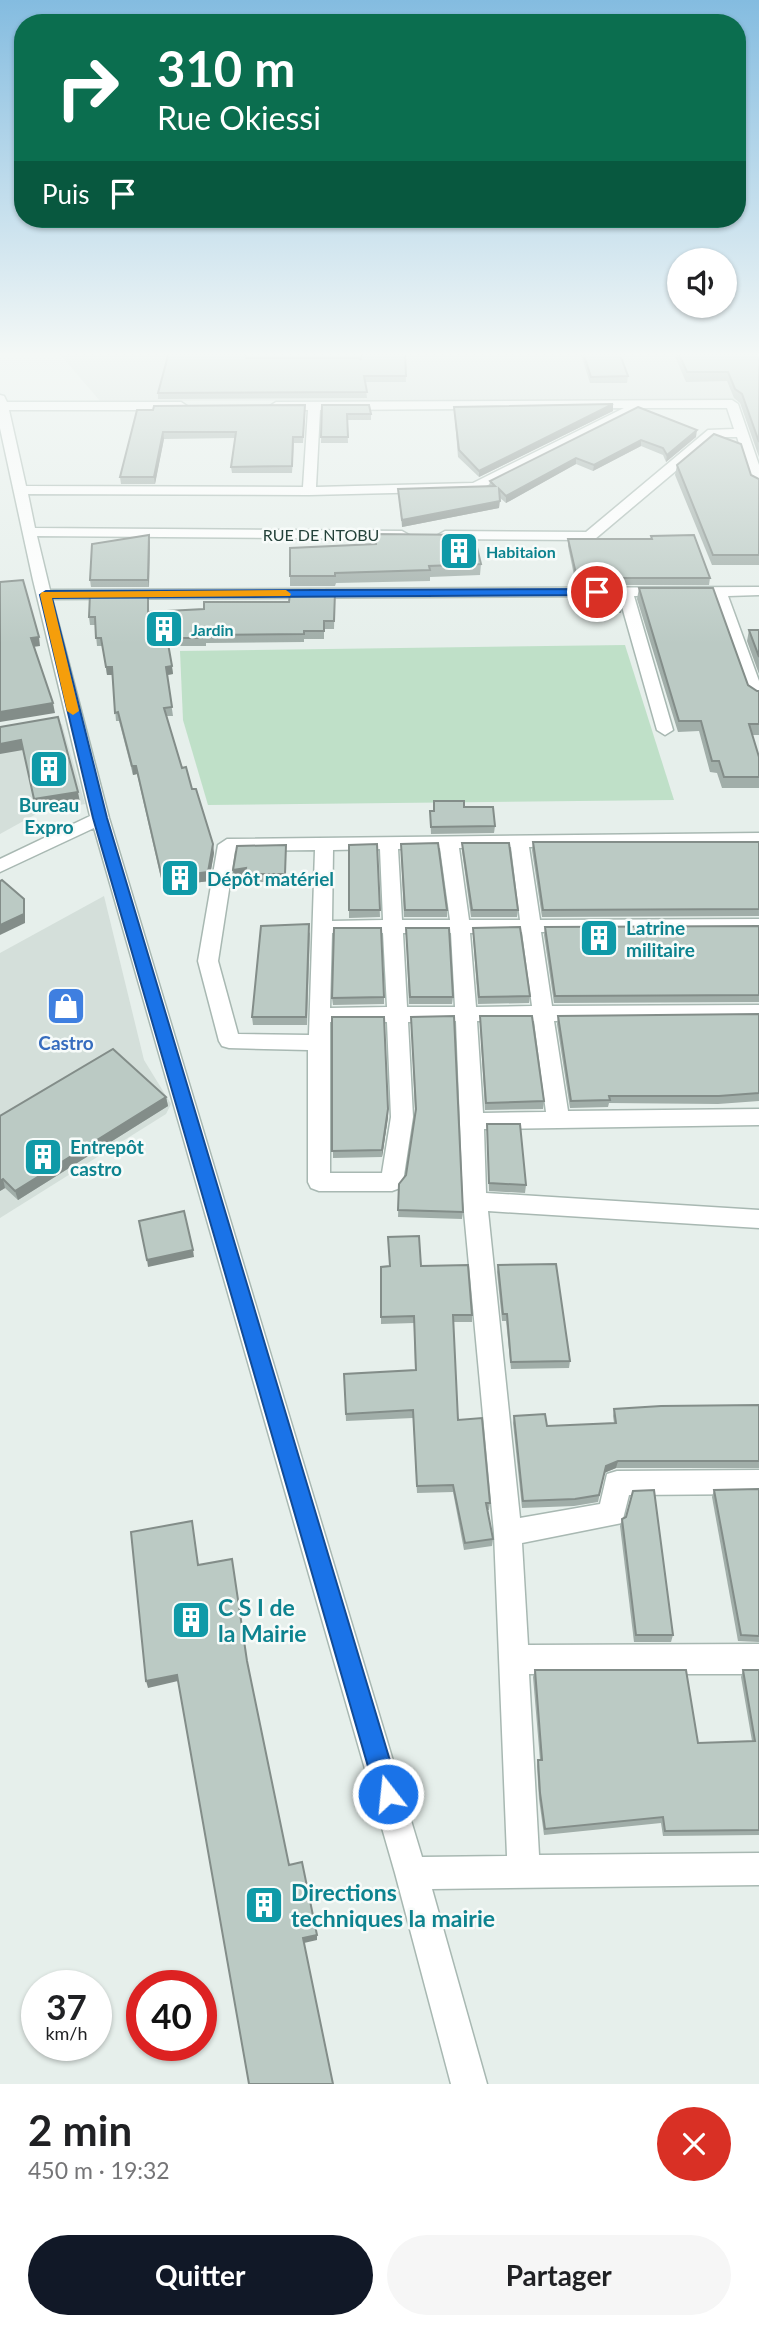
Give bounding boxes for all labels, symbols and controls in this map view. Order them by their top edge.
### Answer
text: 310 m [157,39,295,97]
icon: right [42,42,133,133]
text: Rue Okiessi [157,98,321,137]
icon: arrive [104,175,142,213]
text: Puis [42,178,90,210]
map controls [667,248,737,318]
button: sound [667,248,737,318]
street label: RUE DE NTOBU [263,525,379,544]
building icon: Habitaion [438,530,480,572]
place label: Habitaion [486,542,556,561]
pin [567,562,627,622]
icon: arrive [578,573,616,611]
building icon: Jardin [143,608,185,650]
place label: Jardin [191,620,234,639]
building icon: Bureau Expro [28,748,70,790]
place label: Bureau Expro [19,793,79,838]
building icon: Dépôt matériel [159,857,201,899]
place label: Dépôt matériel [207,867,334,890]
place label: Latrine militaire [626,916,695,961]
building icon: Latrine militaire [578,917,620,959]
shop icon: Castro [45,985,87,1027]
place label: Castro [38,1031,94,1054]
place label: Entrepôt castro [70,1135,144,1180]
building icon: Entrepôt castro [22,1136,64,1178]
place label: C S I de la Mairie [218,1593,307,1647]
building icon: C S I de la Mairie [170,1599,212,1641]
position arrow [351,1757,425,1831]
place label: Directions techniques la mairie [291,1878,495,1932]
building icon: Directions techniques la mairie [243,1884,285,1926]
speed limit sign: 40 [126,1970,217,2061]
text: 37 [46,1985,87,2027]
text: km/h [45,2022,88,2044]
text: 2 min [28,2105,132,2155]
button: close [657,2107,731,2181]
text: 450 m · 19:32 [28,2156,170,2184]
button: Quitter [28,2235,373,2315]
button: Partager [387,2235,731,2315]

